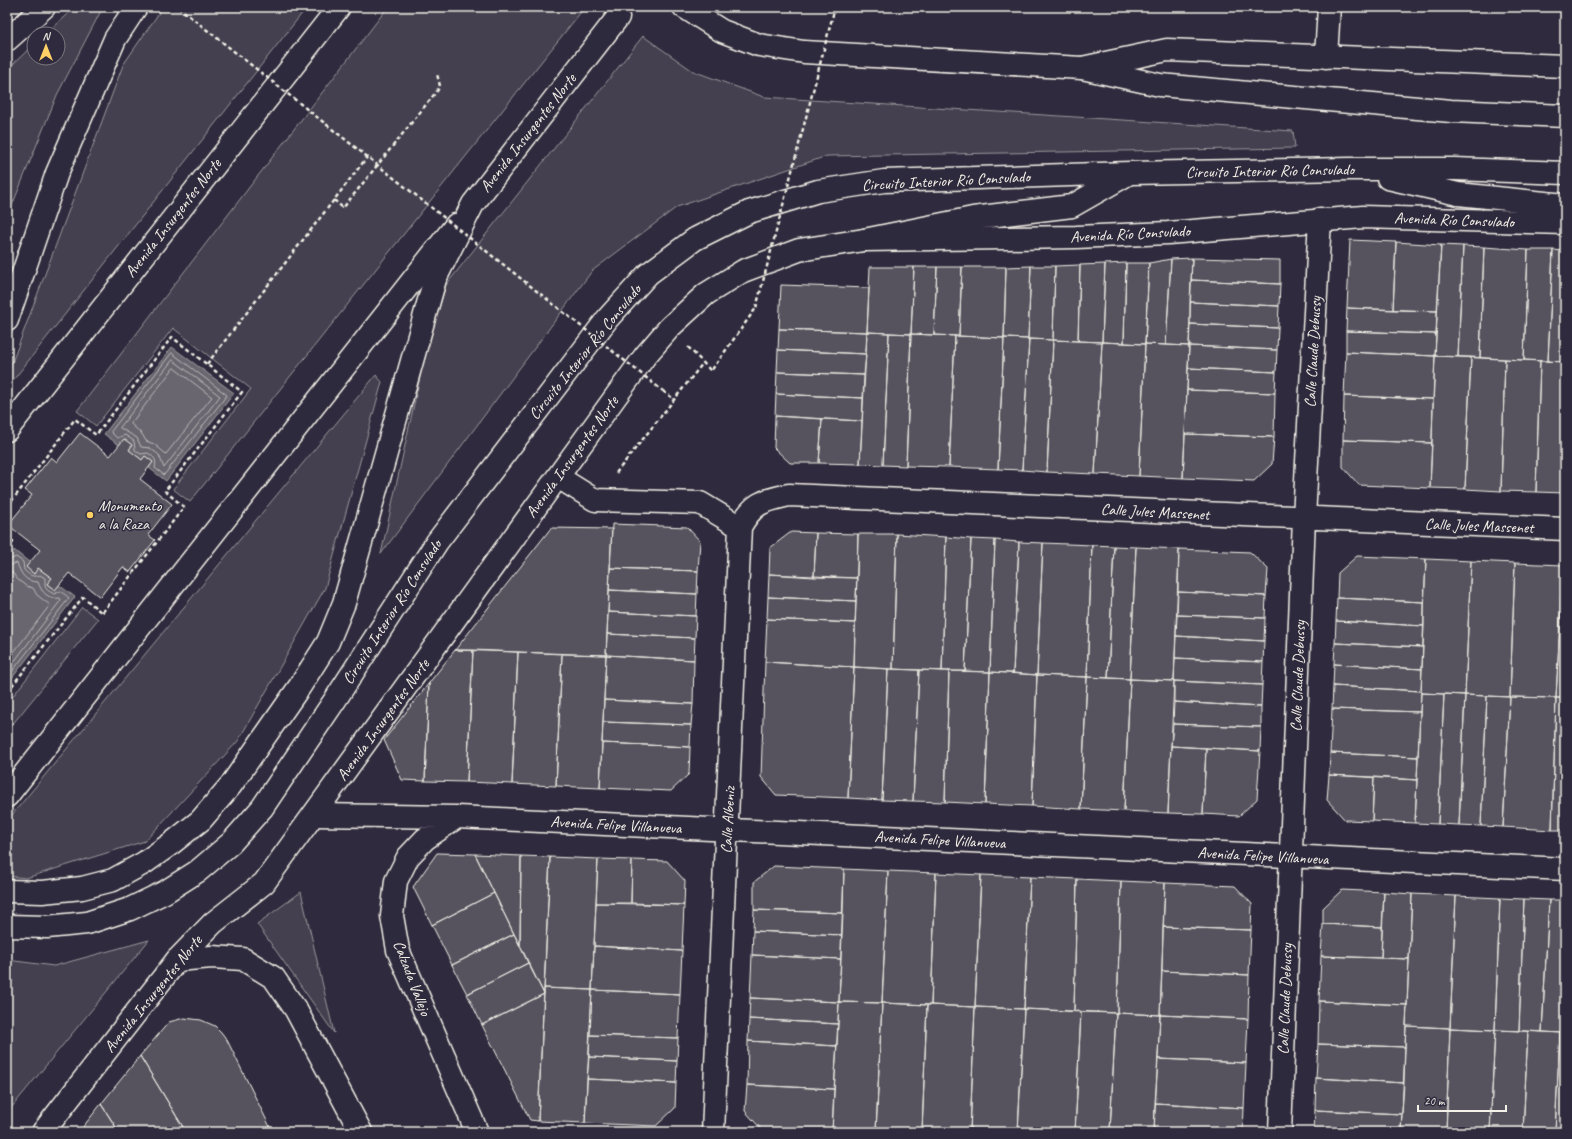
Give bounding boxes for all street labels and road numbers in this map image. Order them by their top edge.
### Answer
street label: Avenida Insurgentes Norte [475,68,582,196]
street label: Avenida Insurgentes Norte [120,153,227,281]
street label: Circuito Interior Río Consulado [1186,159,1357,182]
street label: Circuito Interior Río Consulado [862,166,1033,195]
street label: Avenida Río Consulado [1394,208,1517,232]
street label: Avenida Río Consulado [1070,221,1193,247]
street label: Circuito Interior Río Consulado [524,279,647,424]
street label: Calle Claude Debussy [1300,295,1326,408]
street label: Avenida Insurgentes Norte [521,391,624,522]
street label: Calle Jules Massenet [1100,499,1212,525]
street label: Calle Jules Massenet [1424,514,1535,538]
street label: Circuito Interior Río Consulado [338,534,447,688]
street label: Calle Claude Debussy [1286,619,1310,732]
street label: Avenida Insurgentes Norte [332,654,435,785]
street label: Calle Albeniz [716,785,740,854]
street label: Avenida Felipe Villanueva [550,812,684,839]
street label: Avenida Felipe Villanueva [874,827,1008,854]
street label: Avenida Felipe Villanueva [1197,843,1331,870]
street label: Avenida Insurgentes Norte [99,930,208,1057]
street label: Calzada Vallejo [389,938,436,1020]
street label: Calle Claude Debussy [1273,942,1297,1055]

